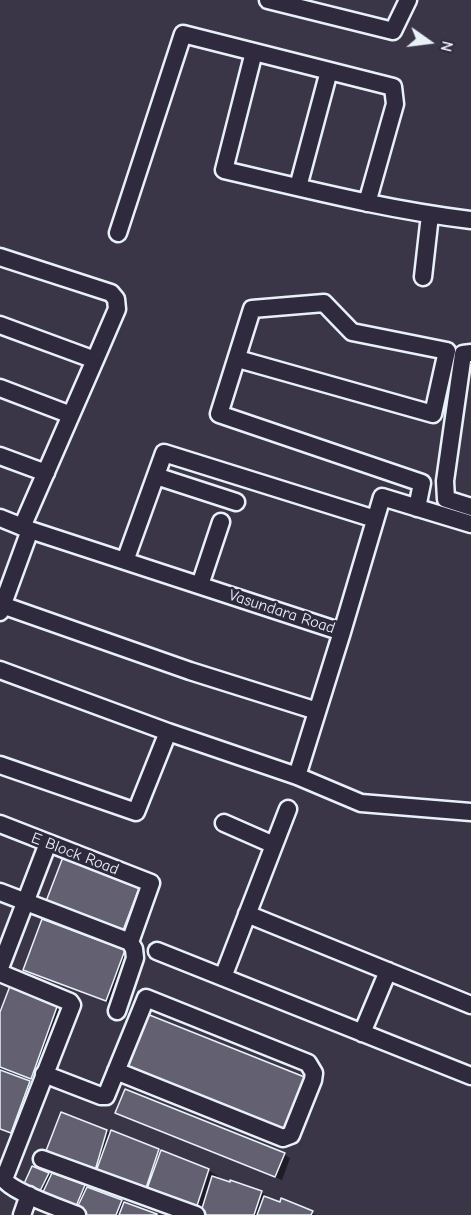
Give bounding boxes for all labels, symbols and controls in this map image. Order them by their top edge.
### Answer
north arrow [399,12,459,72]
text: N [436,39,456,54]
street label: Vasundara Road [226,586,338,638]
street label: E Block Road [29,829,121,879]

